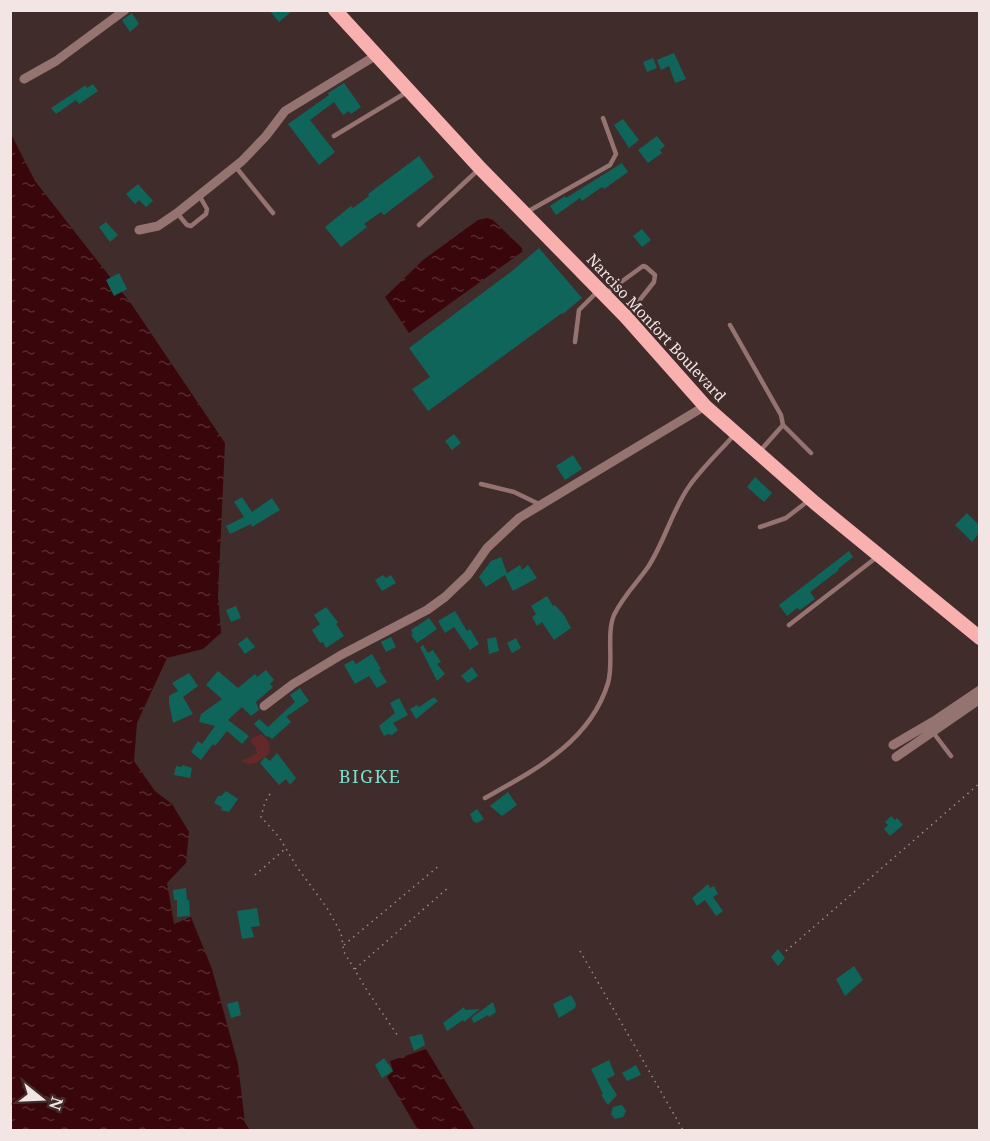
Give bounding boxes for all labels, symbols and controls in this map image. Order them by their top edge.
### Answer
street label: Narciso Monfort Boulevard [583,249,731,406]
district label: BIGKE [339,764,401,788]
north arrow [12,1069,72,1129]
text: N [44,1094,69,1113]

